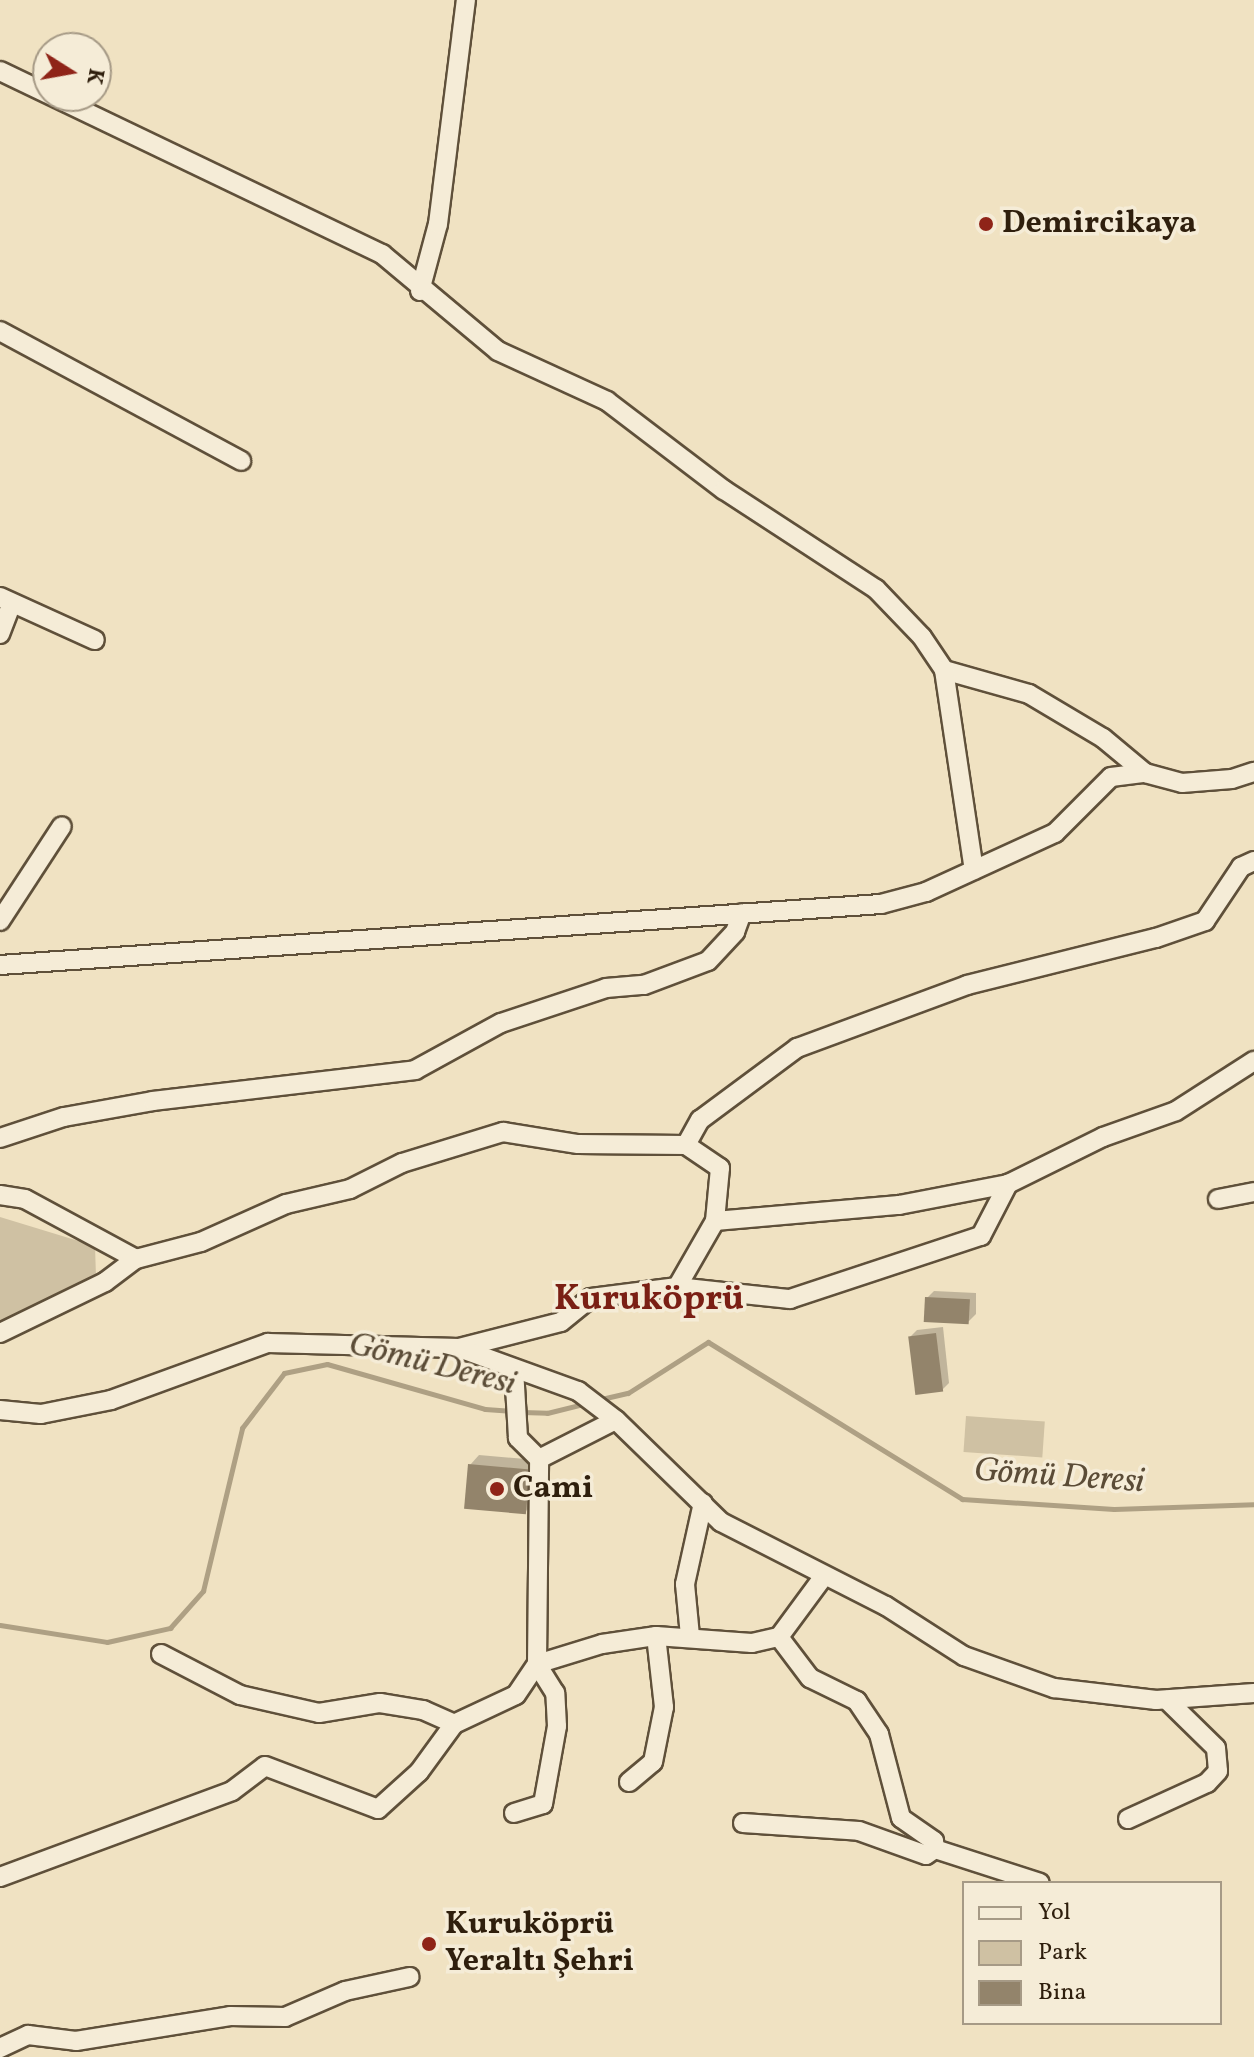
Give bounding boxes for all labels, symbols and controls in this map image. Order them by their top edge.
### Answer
north arrow [32,32,112,112]
text: K [77,66,111,87]
place label: Demircikaya [1002,205,1197,243]
marker: Demircikaya [977,215,995,233]
district label: Kuruköprü [554,1279,744,1323]
water label: Gömü Deresi [344,1325,520,1405]
water label: Gömü Deresi [973,1451,1145,1503]
place label: Cami [513,1470,593,1508]
marker: Cami [488,1480,506,1498]
legend [962,1881,1222,2025]
text: Yol [1038,1896,1071,1930]
place label: Kuruköprü Yeraltı Şehri [445,1907,634,1982]
marker: Kuruköprü Yeraltı Şehri [420,1935,438,1953]
text: Park [1038,1936,1087,1970]
text: Bina [1038,1976,1086,2010]

